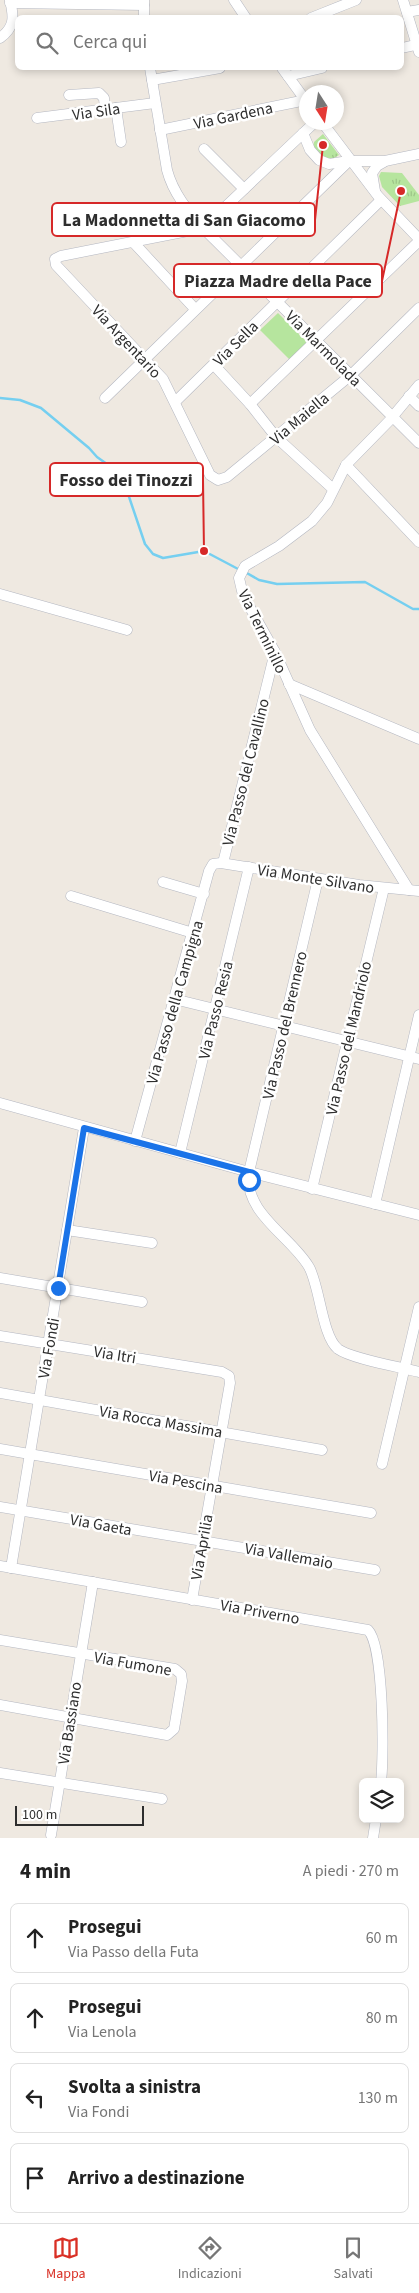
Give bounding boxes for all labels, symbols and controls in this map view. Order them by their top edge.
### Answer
search box [15,15,404,70]
icon: search [33,29,61,57]
text: Cerca qui [73,29,147,56]
north arrow [299,85,344,130]
street label: Via Gardena [192,97,275,135]
street label: Via Sila [71,98,121,126]
callout: La Madonnetta di San Giacomo [52,203,315,236]
text: La Madonnetta di San Giacomo [62,208,306,233]
callout: Piazza Madre della Pace [174,264,382,297]
text: Piazza Madre della Pace [184,269,372,294]
street label: Via Argentario [86,300,166,383]
street label: Via Marmolada [280,306,366,392]
street label: Via Sella [208,316,263,371]
street label: Via Maiella [265,387,334,450]
callout: Fosso dei Tinozzi [50,463,203,496]
text: Fosso dei Tinozzi [59,468,193,493]
street label: Via Terminillo [232,586,292,677]
street label: Via Passo del Cavallino [217,696,275,848]
street label: Via Monte Silvano [256,859,376,899]
street label: Via Passo della Campigna [141,918,209,1087]
street label: Via Passo del Brennero [257,949,313,1102]
street label: Via Passo Resia [193,959,239,1062]
street label: Via Passo del Mandriolo [321,959,377,1117]
route start [238,1169,261,1192]
route end [47,1277,70,1300]
street label: Via Fondi [33,1316,65,1380]
street label: Via Itri [92,1341,138,1369]
street label: Via Rocca Massima [97,1400,224,1444]
street label: Via Pescina [147,1465,225,1499]
street label: Via Gaeta [68,1509,133,1541]
street label: Via Aprilia [185,1512,219,1582]
street label: Via Vallemaio [243,1537,335,1575]
street label: Via Priverno [218,1594,301,1630]
street label: Via Fumone [92,1646,173,1682]
street label: Via Bassiano [53,1680,87,1766]
map controls [359,1778,404,1823]
button: layers [359,1778,404,1823]
scale bar [15,1803,144,1826]
text: 100 m [22,1805,57,1825]
text: 4 min [20,1856,71,1886]
text: A piedi · 270 m [303,1860,399,1882]
text: Prosegui [68,1914,141,1941]
icon: ahead [21,1924,49,1952]
text: 60 m [366,1927,398,1949]
text: Via Passo della Futa [68,1941,199,1963]
text: Prosegui [68,1994,141,2021]
icon: ahead [21,2004,49,2032]
text: 80 m [366,2007,398,2029]
text: Via Lenola [68,2021,137,2043]
text: Svolta a sinistra [68,2074,201,2101]
icon: left [21,2084,49,2112]
text: 130 m [358,2087,398,2109]
text: Via Fondi [68,2101,129,2123]
icon: arrive [21,2164,49,2192]
text: Arrivo a destinazione [68,2165,245,2192]
tab: Mappa [46,2234,86,2284]
tab: Indicazioni [178,2234,242,2284]
tab: Salvati [334,2234,373,2284]

